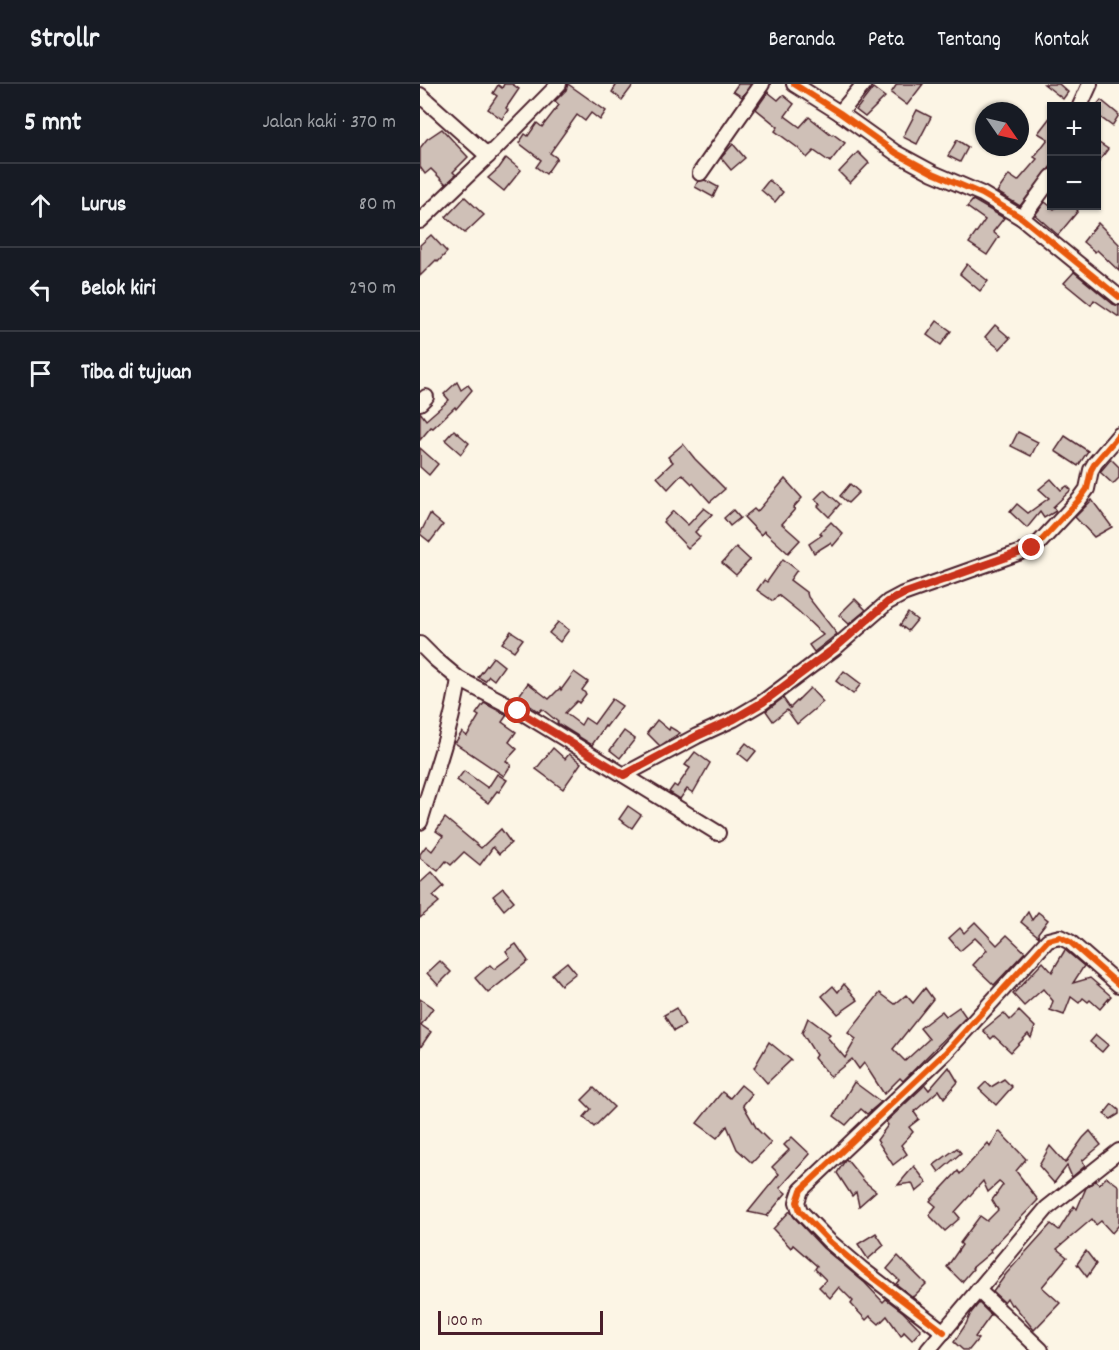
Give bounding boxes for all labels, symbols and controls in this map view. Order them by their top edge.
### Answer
text: Strollr [30,21,99,61]
text: Beranda [769,26,835,56]
text: Peta [868,26,904,56]
text: Tentang [937,26,1001,56]
text: Kontak [1034,26,1089,56]
north arrow [975,102,1029,156]
map controls [1047,102,1101,210]
button: + [1047,102,1101,156]
text: 5 mnt [24,105,81,142]
text: Jalan kaki · 370 m [262,109,396,137]
button: − [1047,156,1101,210]
icon: ahead [24,189,57,222]
text: Lurus [81,190,126,221]
text: 80 m [359,191,396,219]
icon: left [24,273,57,306]
text: Belok kiri [81,274,155,305]
text: 290 m [349,275,396,303]
icon: arrive [24,357,57,390]
text: Tiba di tujuan [81,358,191,389]
route end [1018,534,1044,560]
route start [504,697,530,723]
scale bar [438,1308,603,1336]
text: 100 m [447,1310,483,1333]

